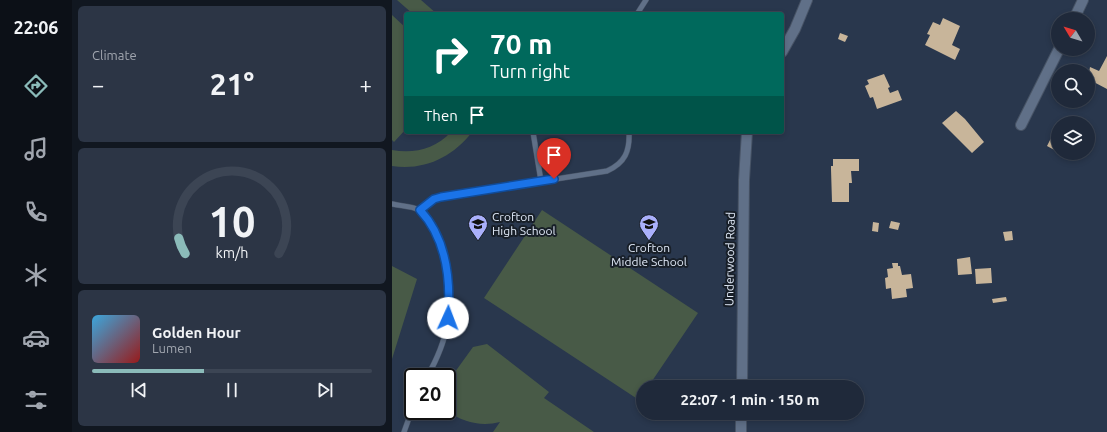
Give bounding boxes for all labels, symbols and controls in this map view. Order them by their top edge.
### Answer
north arrow [1051,12,1095,56]
map controls [1051,12,1095,160]
text: 22:06 [13,17,59,37]
icon: right [424,28,476,80]
text: 70 m [490,28,552,59]
text: Climate [92,48,137,62]
text: Turn right [490,61,570,81]
button: search [1051,64,1095,108]
text: 21° [210,67,254,101]
icon: directions [22,72,50,100]
text: − [92,72,104,97]
text: + [360,72,372,97]
icon: arrive [466,104,488,126]
text: Then [424,107,458,124]
button: layers [1051,116,1095,160]
icon: music [22,135,50,163]
pin [537,138,571,179]
icon: arrive [543,144,565,166]
icon: phone [22,198,50,226]
text: 10 [209,198,255,245]
place label: Crofton High School [492,210,556,237]
street label: Underwood Road [722,212,737,306]
school or university icon: Crofton High School [467,213,489,241]
school or university icon: Crofton Middle School [638,213,660,241]
place label: Crofton Middle School [611,241,687,268]
text: km/h [216,245,248,261]
icon: climate [22,261,50,289]
position arrow [427,297,469,339]
icon: car [22,324,50,352]
text: Golden Hour [152,324,241,341]
text: Lumen [152,341,192,355]
speed limit sign: 20 [404,368,456,420]
icon: previous [128,379,150,401]
icon: pause [221,379,243,401]
icon: next [314,379,336,401]
icon: filters [22,386,50,414]
text: 22:07 · 1 min · 150 m [681,391,819,408]

